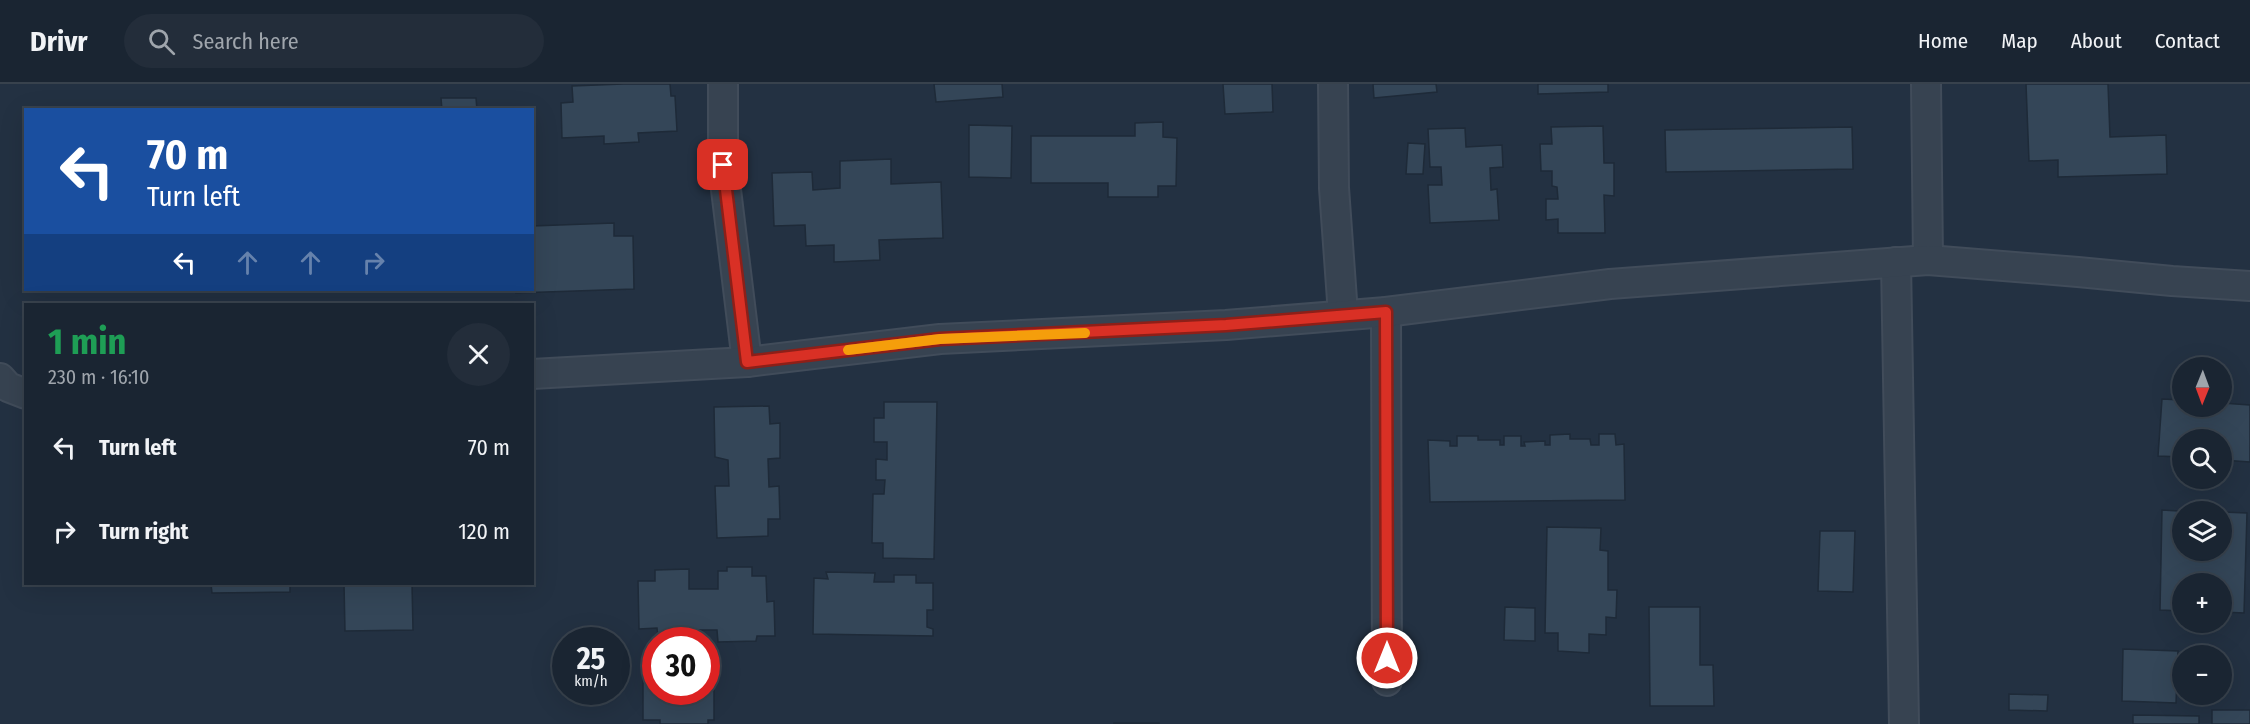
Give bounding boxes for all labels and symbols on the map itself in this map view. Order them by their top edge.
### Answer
pin [697,139,748,190]
north arrow [2172,357,2232,417]
position arrow [1355,626,1419,690]
speed limit sign: 30 [642,627,720,705]

